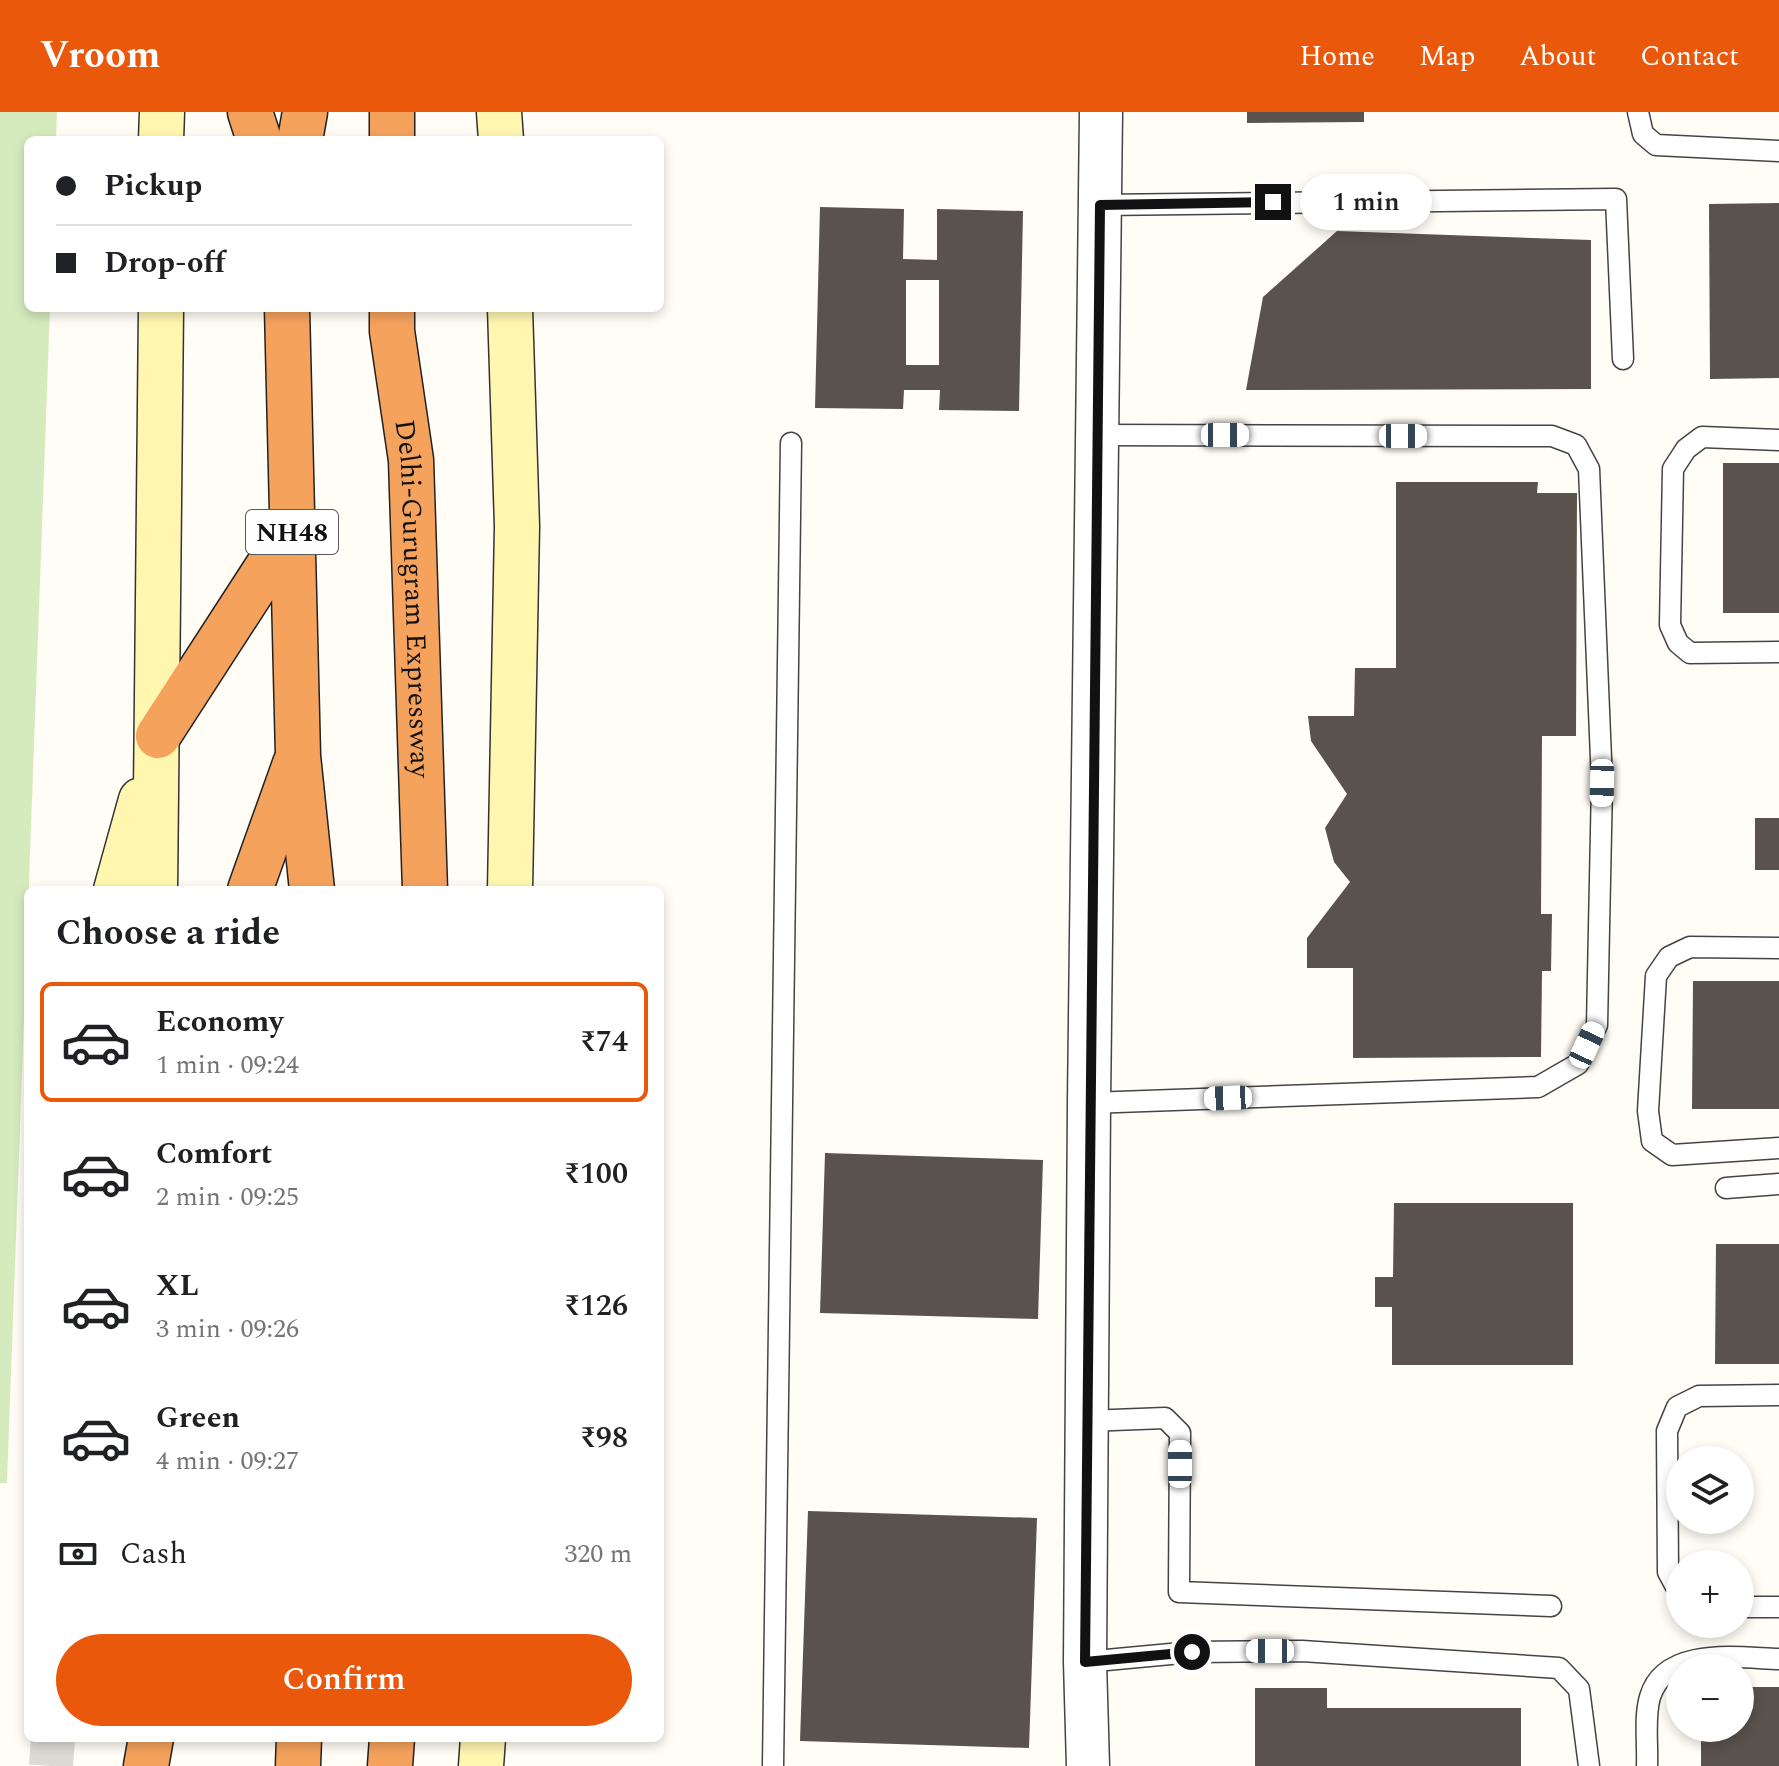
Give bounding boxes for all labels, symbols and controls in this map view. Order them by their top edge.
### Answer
text: Vroom [40,27,160,85]
text: Home [1299,35,1375,78]
text: Map [1419,35,1475,78]
text: About [1519,35,1596,78]
text: Contact [1640,35,1739,78]
text: Pickup [104,163,202,209]
callout: 1 min [1301,174,1433,230]
text: 1 min [1332,182,1400,222]
route end [1255,184,1291,220]
text: Drop-off [104,240,225,286]
street label: Delhi-Gurugram Expressway [382,417,441,780]
car [1201,423,1249,447]
car [1379,424,1427,448]
road number: NH48 [246,510,338,554]
car [1590,759,1614,807]
text: Choose a ride [56,906,280,961]
text: Economy [156,999,283,1045]
icon: car [60,1006,132,1078]
car [1566,1018,1608,1072]
text: ₹74 [580,1019,628,1065]
text: 1 min · 09:24 [156,1045,299,1085]
car [1204,1085,1252,1111]
text: Comfort [156,1131,272,1177]
icon: car [60,1138,132,1210]
text: ₹100 [564,1151,628,1197]
text: 2 min · 09:25 [156,1177,299,1217]
text: XL [156,1263,199,1309]
icon: car [60,1270,132,1342]
text: ₹126 [564,1283,628,1329]
text: 3 min · 09:26 [156,1309,299,1349]
text: Green [156,1395,240,1441]
icon: car [60,1402,132,1474]
text: ₹98 [580,1415,628,1461]
car [1168,1440,1192,1488]
text: 4 min · 09:27 [156,1441,299,1481]
map controls [1666,1446,1754,1742]
button: layers [1666,1446,1754,1534]
text: Cash [120,1531,187,1577]
icon: cash [56,1532,100,1576]
text: 320 m [564,1534,632,1574]
button: + [1666,1550,1754,1638]
button: Confirm [56,1634,632,1726]
route start [1174,1634,1210,1670]
car [1246,1639,1294,1663]
button: − [1666,1654,1754,1742]

